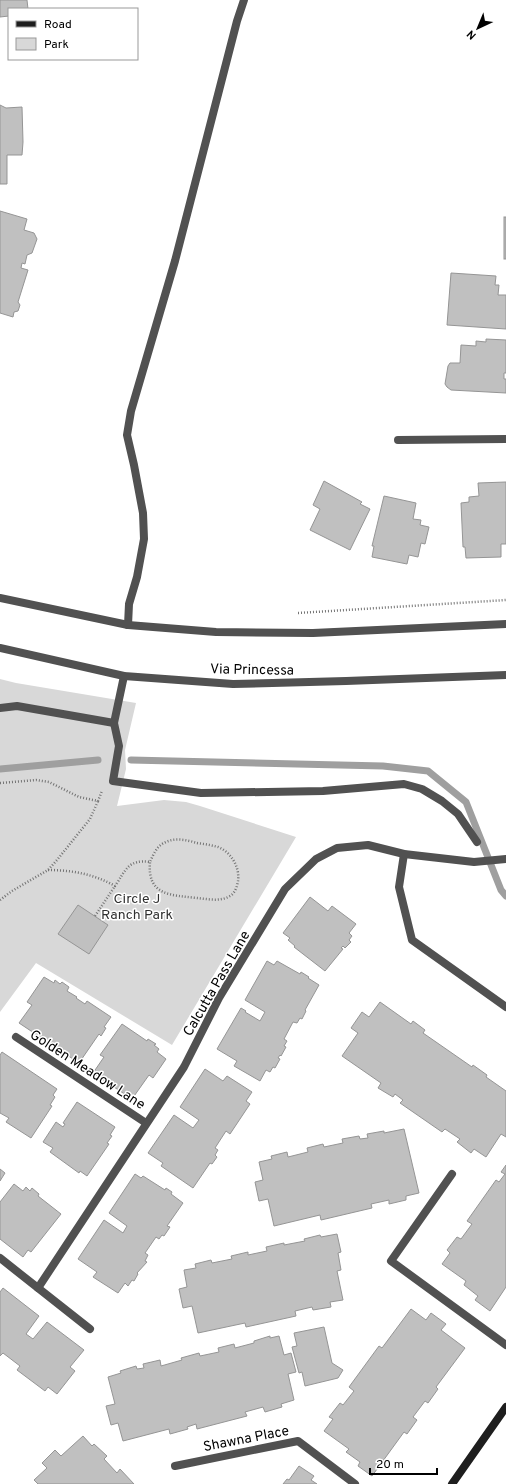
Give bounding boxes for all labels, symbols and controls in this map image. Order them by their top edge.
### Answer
legend [8,8,138,60]
north arrow [458,8,498,48]
text: Road [44,17,72,33]
text: N [464,27,479,42]
text: Park [44,37,69,53]
street label: Via Princessa [210,661,294,680]
park label: Circle J Ranch Park [101,891,173,924]
street label: Calcutta Pass Lane [180,928,254,1040]
street label: Golden Meadow Lane [26,1027,148,1114]
street label: Shawna Place [202,1423,291,1456]
scale bar [370,1450,437,1476]
text: 20 m [376,1457,404,1473]

